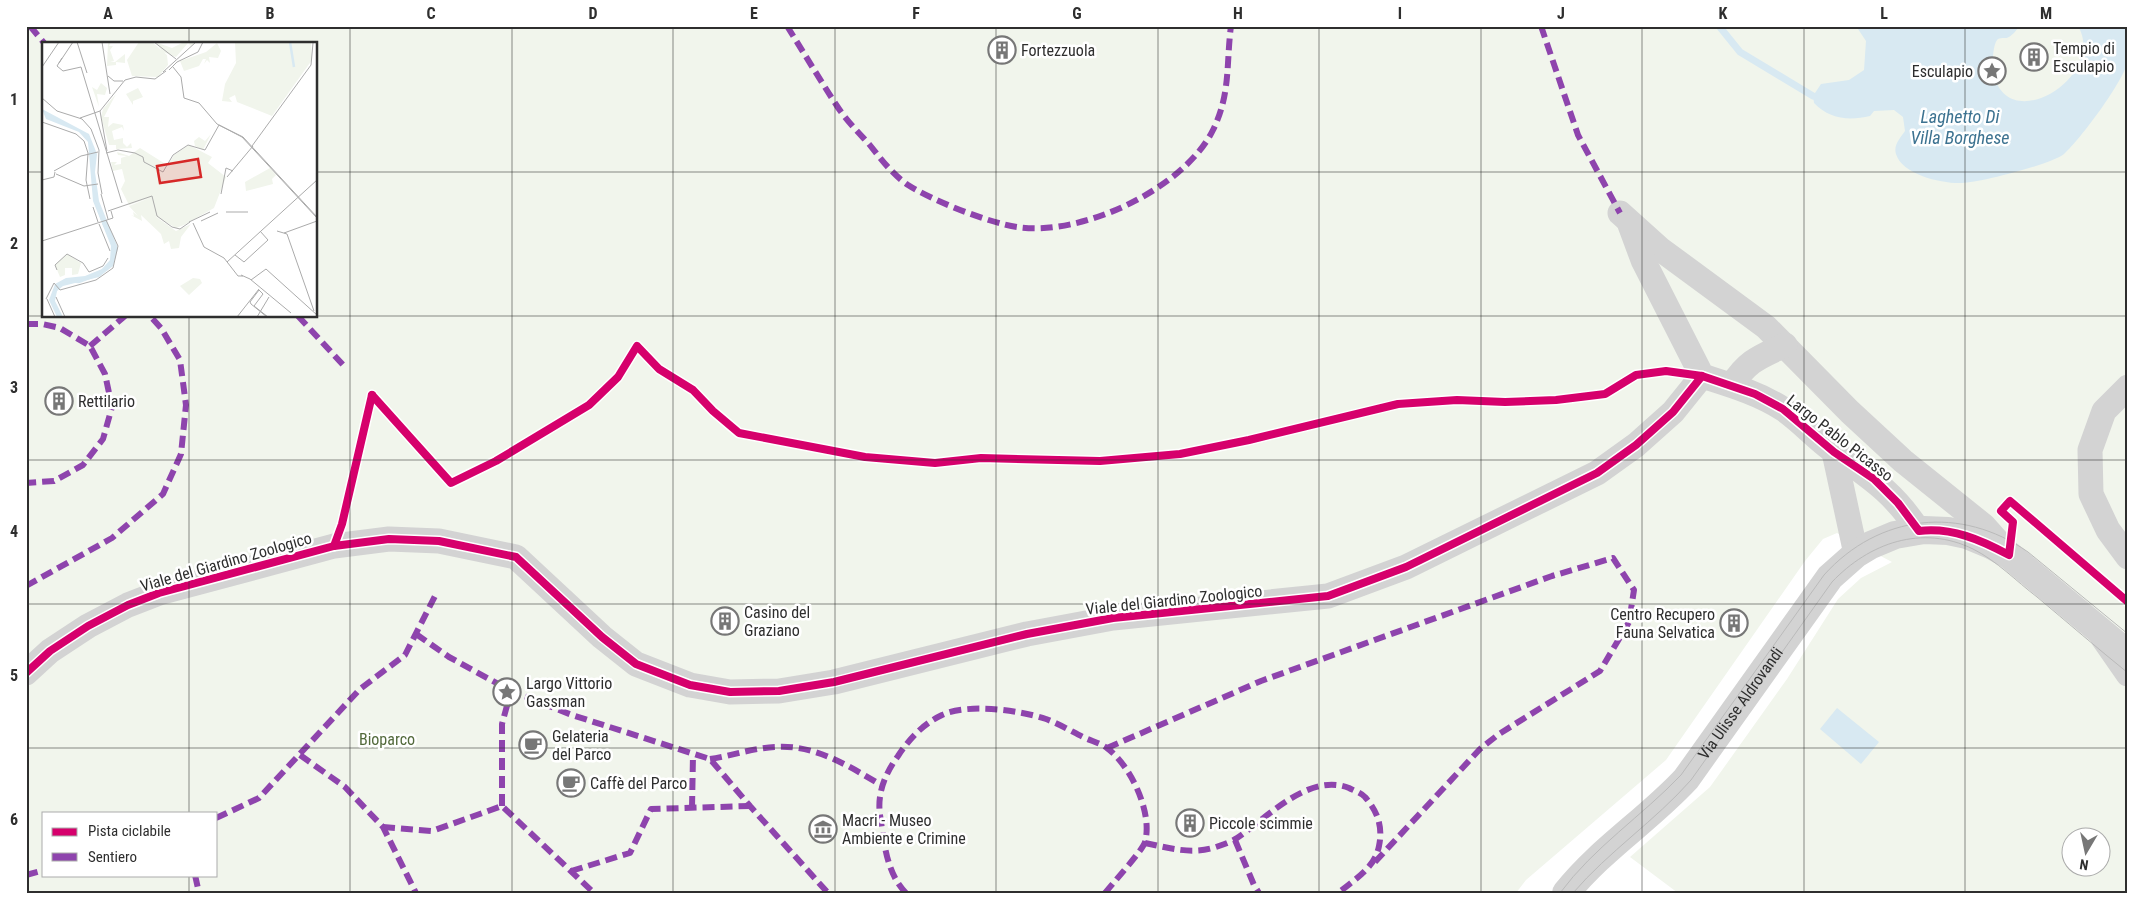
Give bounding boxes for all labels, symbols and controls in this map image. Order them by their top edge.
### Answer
text: A [103,4,113,23]
text: B [266,4,275,23]
text: C [426,4,436,23]
text: D [588,4,598,23]
text: E [750,4,758,23]
text: F [912,4,920,23]
text: G [1072,4,1082,23]
text: H [1233,4,1243,23]
text: I [1398,4,1402,23]
text: J [1557,4,1565,23]
text: K [1719,4,1728,23]
text: L [1880,4,1888,23]
text: M [2040,4,2052,23]
building icon: Fortezzuola [987,35,1017,65]
place label: Tempio di Esculapio [2053,39,2115,76]
place label: Fortezzuola [1021,41,1095,60]
inset map [42,42,318,318]
building icon: Tempio di Esculapio [2019,42,2049,72]
place icon: Esculapio [1977,56,2007,86]
place label: Esculapio [1912,62,1973,81]
text: 1 [10,90,18,109]
water label: Laghetto Di Villa Borghese [1910,106,2010,148]
text: 2 [10,234,18,253]
text: 3 [10,378,18,397]
building icon: Rettilario [44,386,74,416]
street label: Largo Pablo Picasso [1783,391,1897,485]
place label: Rettilario [78,392,135,411]
text: 4 [10,522,18,541]
street label: Viale del Giardino Zoologico [138,528,314,596]
street label: Viale del Giardino Zoologico [1085,581,1263,619]
place label: Casino del Graziano [744,603,810,640]
place label: Centro Recupero Fauna Selvatica [1610,605,1715,642]
building icon: Casino del Graziano [710,606,740,636]
building icon: Centro Recupero Fauna Selvatica [1719,608,1749,638]
street label: Via Ulisse Aldrovandi [1694,643,1787,763]
text: 5 [10,666,18,685]
place label: Largo Vittorio Gassman [526,674,612,711]
place icon: Largo Vittorio Gassman [492,677,522,707]
place label: Gelateria del Parco [552,727,611,764]
park label: Bioparco [359,730,415,749]
cafe icon: Gelateria del Parco [518,730,548,760]
cafe icon: Caffè del Parco [556,768,586,798]
place label: Caffè del Parco [590,774,687,793]
building icon: Piccole scimmie [1175,808,1205,838]
text: 6 [10,810,18,829]
place label: Macri - Museo Ambiente e Crimine [842,811,966,848]
legend [42,812,218,876]
museum icon: Macri - Museo Ambiente e Crimine [808,814,838,844]
place label: Piccole scimmie [1209,814,1313,833]
text: Pista ciclabile [88,822,171,840]
north arrow [2062,826,2112,876]
text: Sentiero [88,848,137,866]
text: N [2078,856,2089,873]

